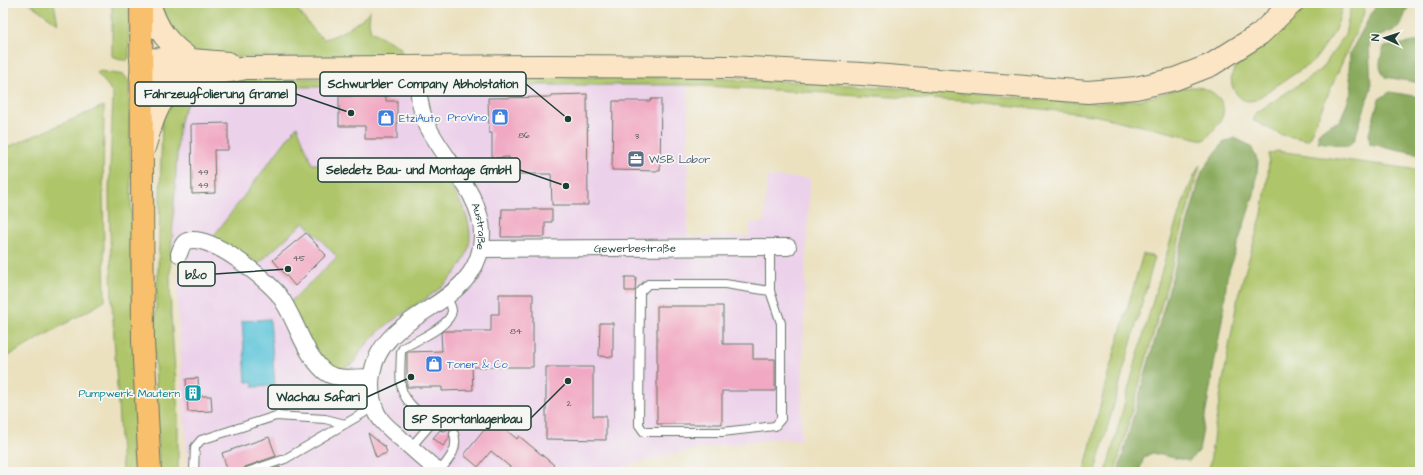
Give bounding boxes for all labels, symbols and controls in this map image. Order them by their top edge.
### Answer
north arrow [1365,18,1405,58]
text: N [1368,34,1383,41]
callout: Schwurbler Company Abholstation [320,72,526,96]
text: Schwurbler Company Abholstation [327,76,518,94]
callout: Fahrzeugfolierung Gramel [135,82,296,106]
text: Fahrzeugfolierung Gramel [144,86,288,105]
shop icon: ProVino [490,107,510,127]
shop icon: EtziAuto [376,108,396,128]
place label: ProVino [447,110,488,125]
place label: EtziAuto [399,111,441,126]
house number: 86 [518,129,530,142]
house number: 3 [635,130,640,143]
office icon: WSB Labor [626,149,646,169]
place label: WSB Labor [649,152,710,167]
callout: Seledetz Bau- und Montage GmbH [318,158,520,182]
text: Seledetz Bau- und Montage GmbH [325,162,513,181]
house number: 49 [197,166,209,179]
house number: 49 [197,179,209,192]
street label: Austraße [468,200,490,251]
street label: Gewerbestraße [594,240,676,256]
house number: 45 [293,252,306,265]
callout: b&o [178,262,215,286]
text: b&o [185,267,207,284]
house number: 84 [510,325,522,338]
shop icon: Toner & Co [424,354,444,374]
place label: Toner & Co [447,357,509,372]
building icon: Pumpwerk Mautern [183,383,203,403]
callout: Wachau Safari [268,385,367,409]
place label: Pumpwerk Mautern [78,386,180,401]
text: Wachau Safari [275,389,360,406]
house number: 2 [566,397,572,410]
callout: SP Sportanlagenbau [404,406,531,430]
text: SP Sportanlagenbau [411,411,522,430]

